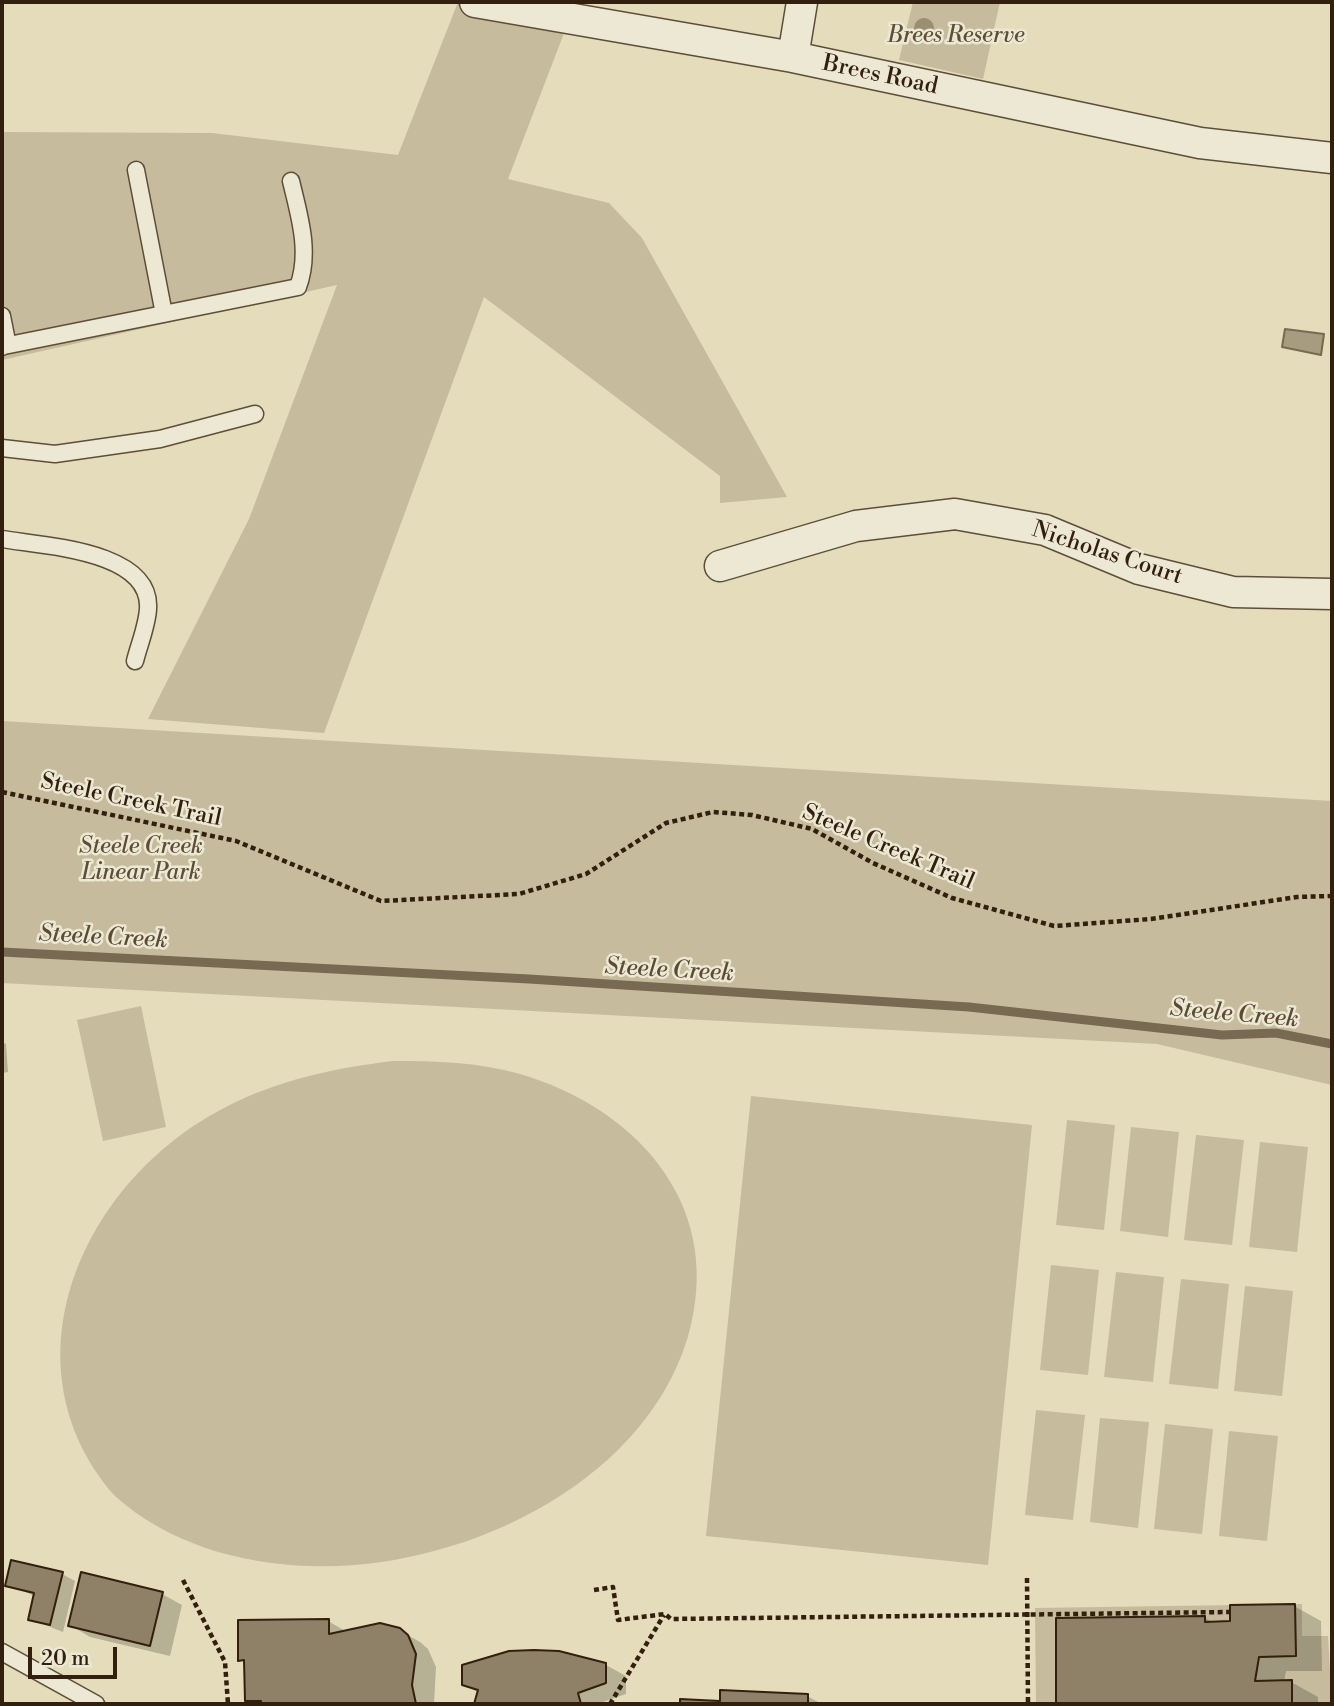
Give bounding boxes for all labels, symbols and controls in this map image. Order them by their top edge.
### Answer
park label: Brees Reserve [887,22,1025,50]
street label: Brees Road [820,50,940,102]
street label: Nicholas Court [1028,517,1186,591]
street label: Steele Creek Trail [38,768,224,834]
street label: Steele Creek Trail [798,799,978,897]
park label: Steele Creek Linear Park [79,833,203,887]
water label: Steele Creek [38,920,168,956]
water label: Steele Creek [604,953,734,989]
water label: Steele Creek [1168,995,1300,1035]
scale bar [32,1632,121,1676]
text: 20 m [41,1646,90,1672]

